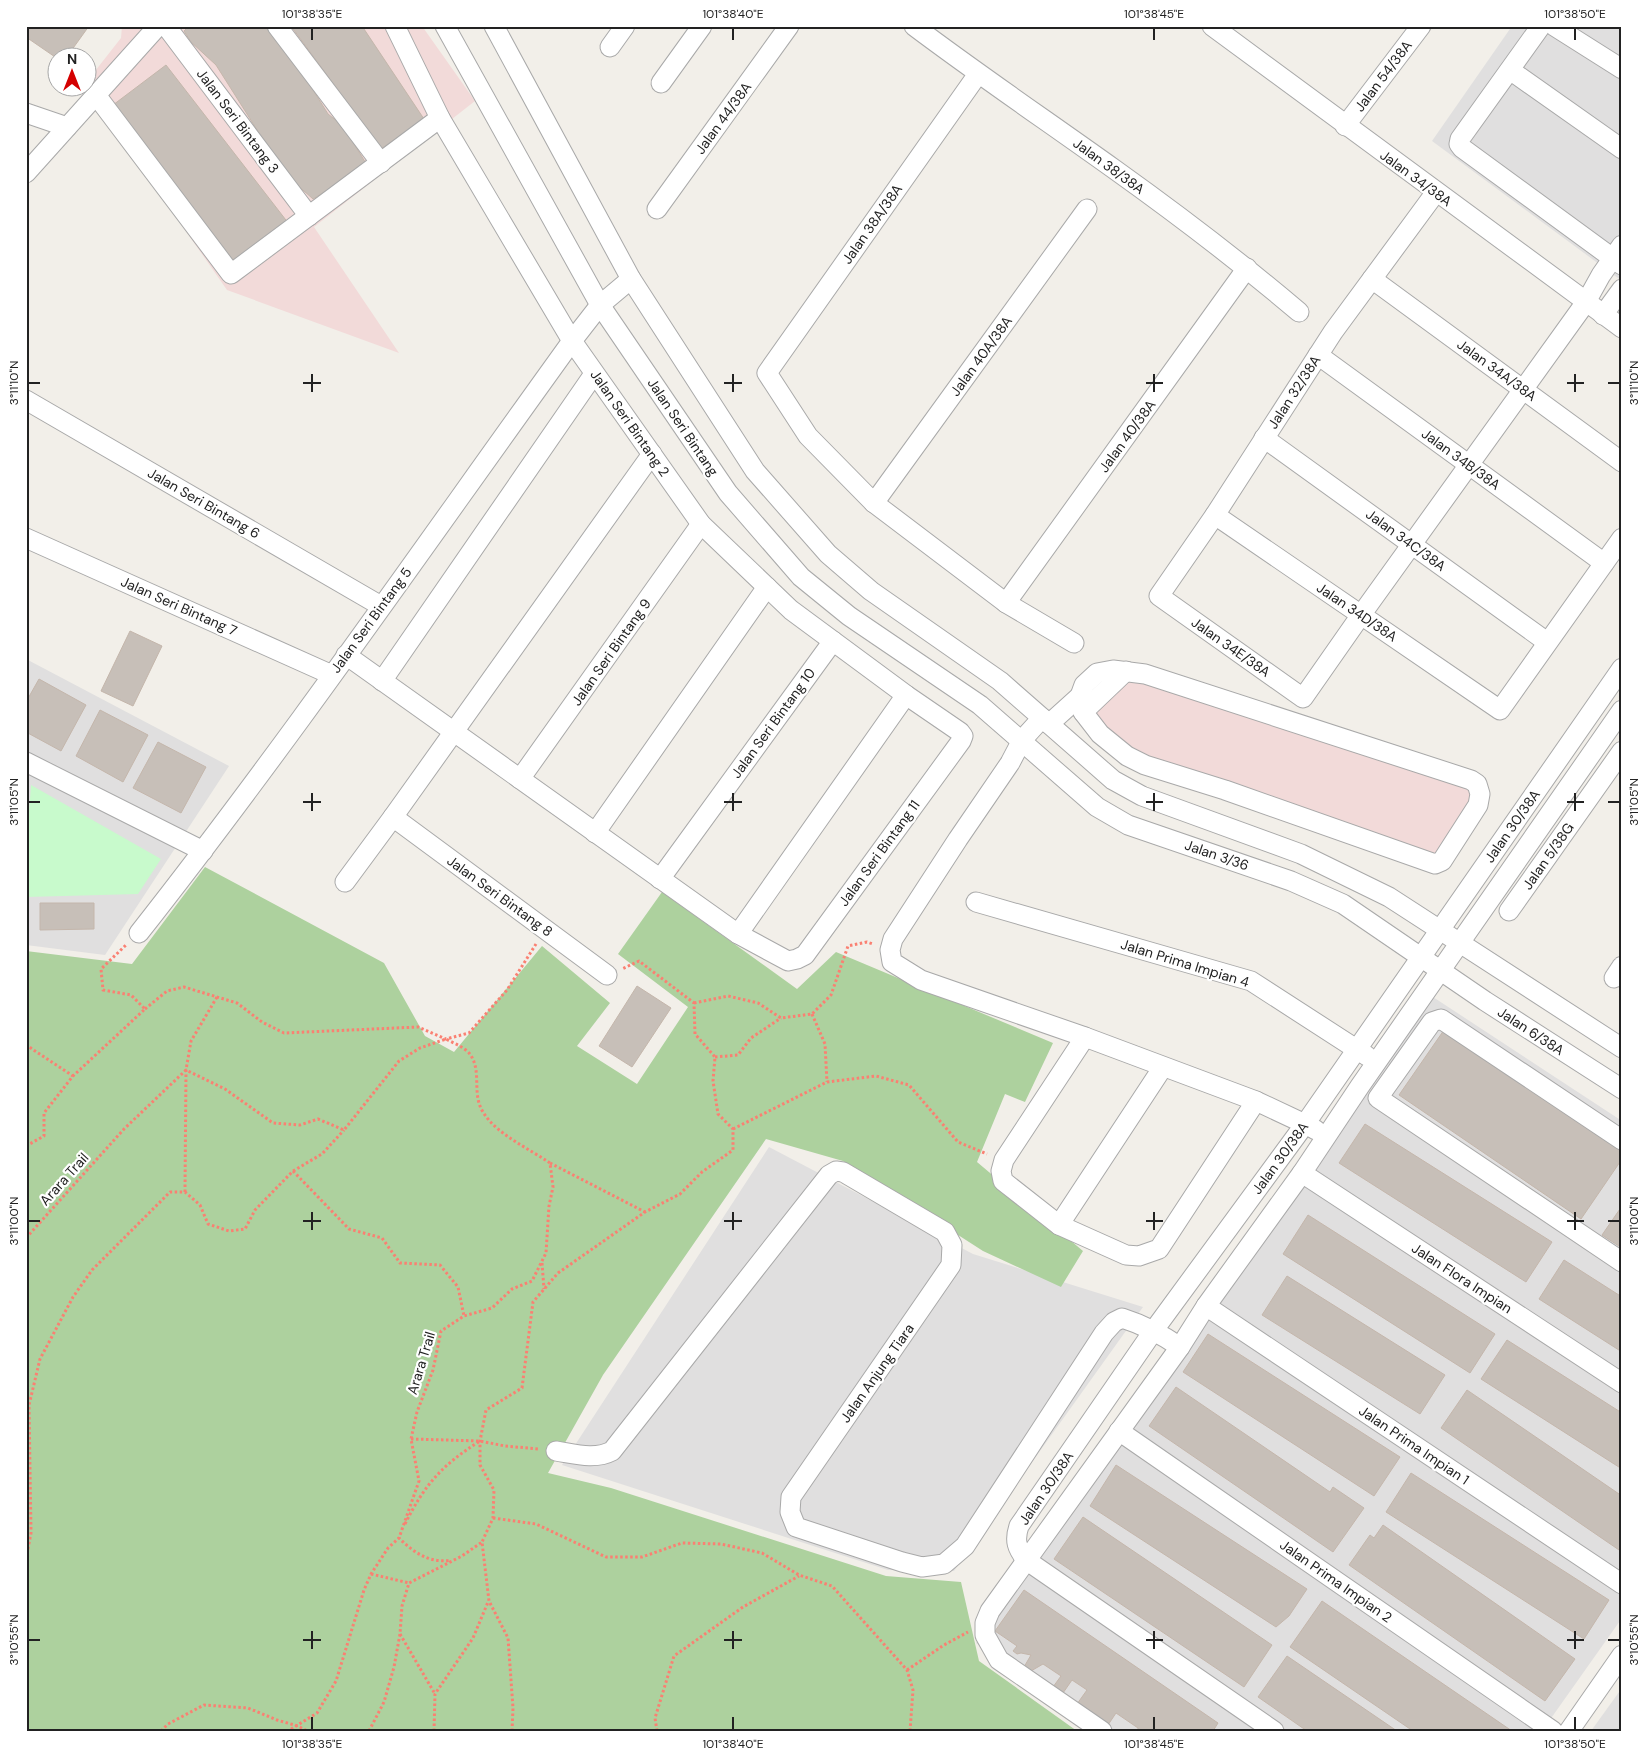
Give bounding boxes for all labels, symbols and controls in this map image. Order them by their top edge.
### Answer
text: 101°38'35"E [282,6,343,22]
text: 101°38'40"E [702,6,764,22]
text: 101°38'45"E [1124,6,1184,22]
text: 101°38'50"E [1544,6,1606,22]
street label: Jalan 54/38A [1350,37,1416,115]
north arrow [48,48,98,98]
text: N [67,50,77,68]
street label: Jalan Seri Bintang 3 [193,65,283,177]
street label: Jalan 44/38A [691,78,755,158]
street label: Jalan 38/38A [1070,134,1148,198]
street label: Jalan 34/38A [1377,146,1455,210]
street label: Jalan 38A/38A [838,181,906,267]
street label: Jalan 40A/38A [946,312,1016,400]
street label: Jalan 34A/38A [1454,335,1540,405]
street label: Jalan 32/38A [1264,352,1324,432]
text: 3°11'10"N [6,361,22,405]
text: 3°11'10"N [1626,361,1642,405]
street label: Jalan Seri Bintang 2 [586,366,674,480]
street label: Jalan Seri Bintang [644,375,723,480]
street label: Jalan 40/38A [1095,396,1159,476]
street label: Jalan 34B/38A [1418,424,1504,494]
street label: Jalan Seri Bintang 6 [145,464,263,542]
street label: Jalan 34C/38A [1362,505,1450,575]
street label: Jalan Seri Bintang 5 [327,564,415,676]
street label: Jalan Seri Bintang 7 [118,572,240,640]
street label: Jalan 34D/38A [1313,578,1401,646]
street label: Jalan Seri Bintang 9 [567,595,655,709]
street label: Jalan 34E/38A [1188,613,1274,681]
street label: Jalan Seri Bintang 10 [727,664,819,782]
text: 3°11'05"N [6,778,22,826]
text: 3°11'05"N [1626,778,1642,826]
street label: Jalan 30/38A [1480,786,1544,866]
street label: Jalan Seri Bintang 11 [834,796,924,910]
street label: Jalan 5/38G [1518,819,1578,893]
street label: Jalan 3/36 [1183,836,1251,874]
street label: Jalan Seri Bintang 8 [444,852,556,940]
street label: Jalan Prima Impian 4 [1119,935,1252,991]
street label: Jalan 6/38A [1494,1003,1568,1059]
street label: Jalan 30/38A [1248,1118,1312,1198]
street label: Arara Trail [36,1149,92,1209]
text: 3°11'00"N [6,1197,22,1245]
text: 3°11'00"N [1626,1197,1642,1245]
street label: Jalan Flora Impian [1408,1239,1516,1317]
street label: Jalan Anjung Tiara [836,1320,918,1426]
street label: Arara Trail [403,1329,439,1397]
street label: Jalan Prima Impian 1 [1355,1401,1473,1489]
street label: Jalan 30/38A [1015,1448,1077,1528]
street label: Jalan Prima Impian 2 [1276,1536,1396,1626]
text: 3°10'55"N [6,1615,22,1665]
text: 3°10'55"N [1626,1615,1642,1665]
text: 101°38'35"E [282,1736,343,1752]
text: 101°38'40"E [702,1736,764,1752]
text: 101°38'45"E [1124,1736,1184,1752]
text: 101°38'50"E [1544,1736,1606,1752]

